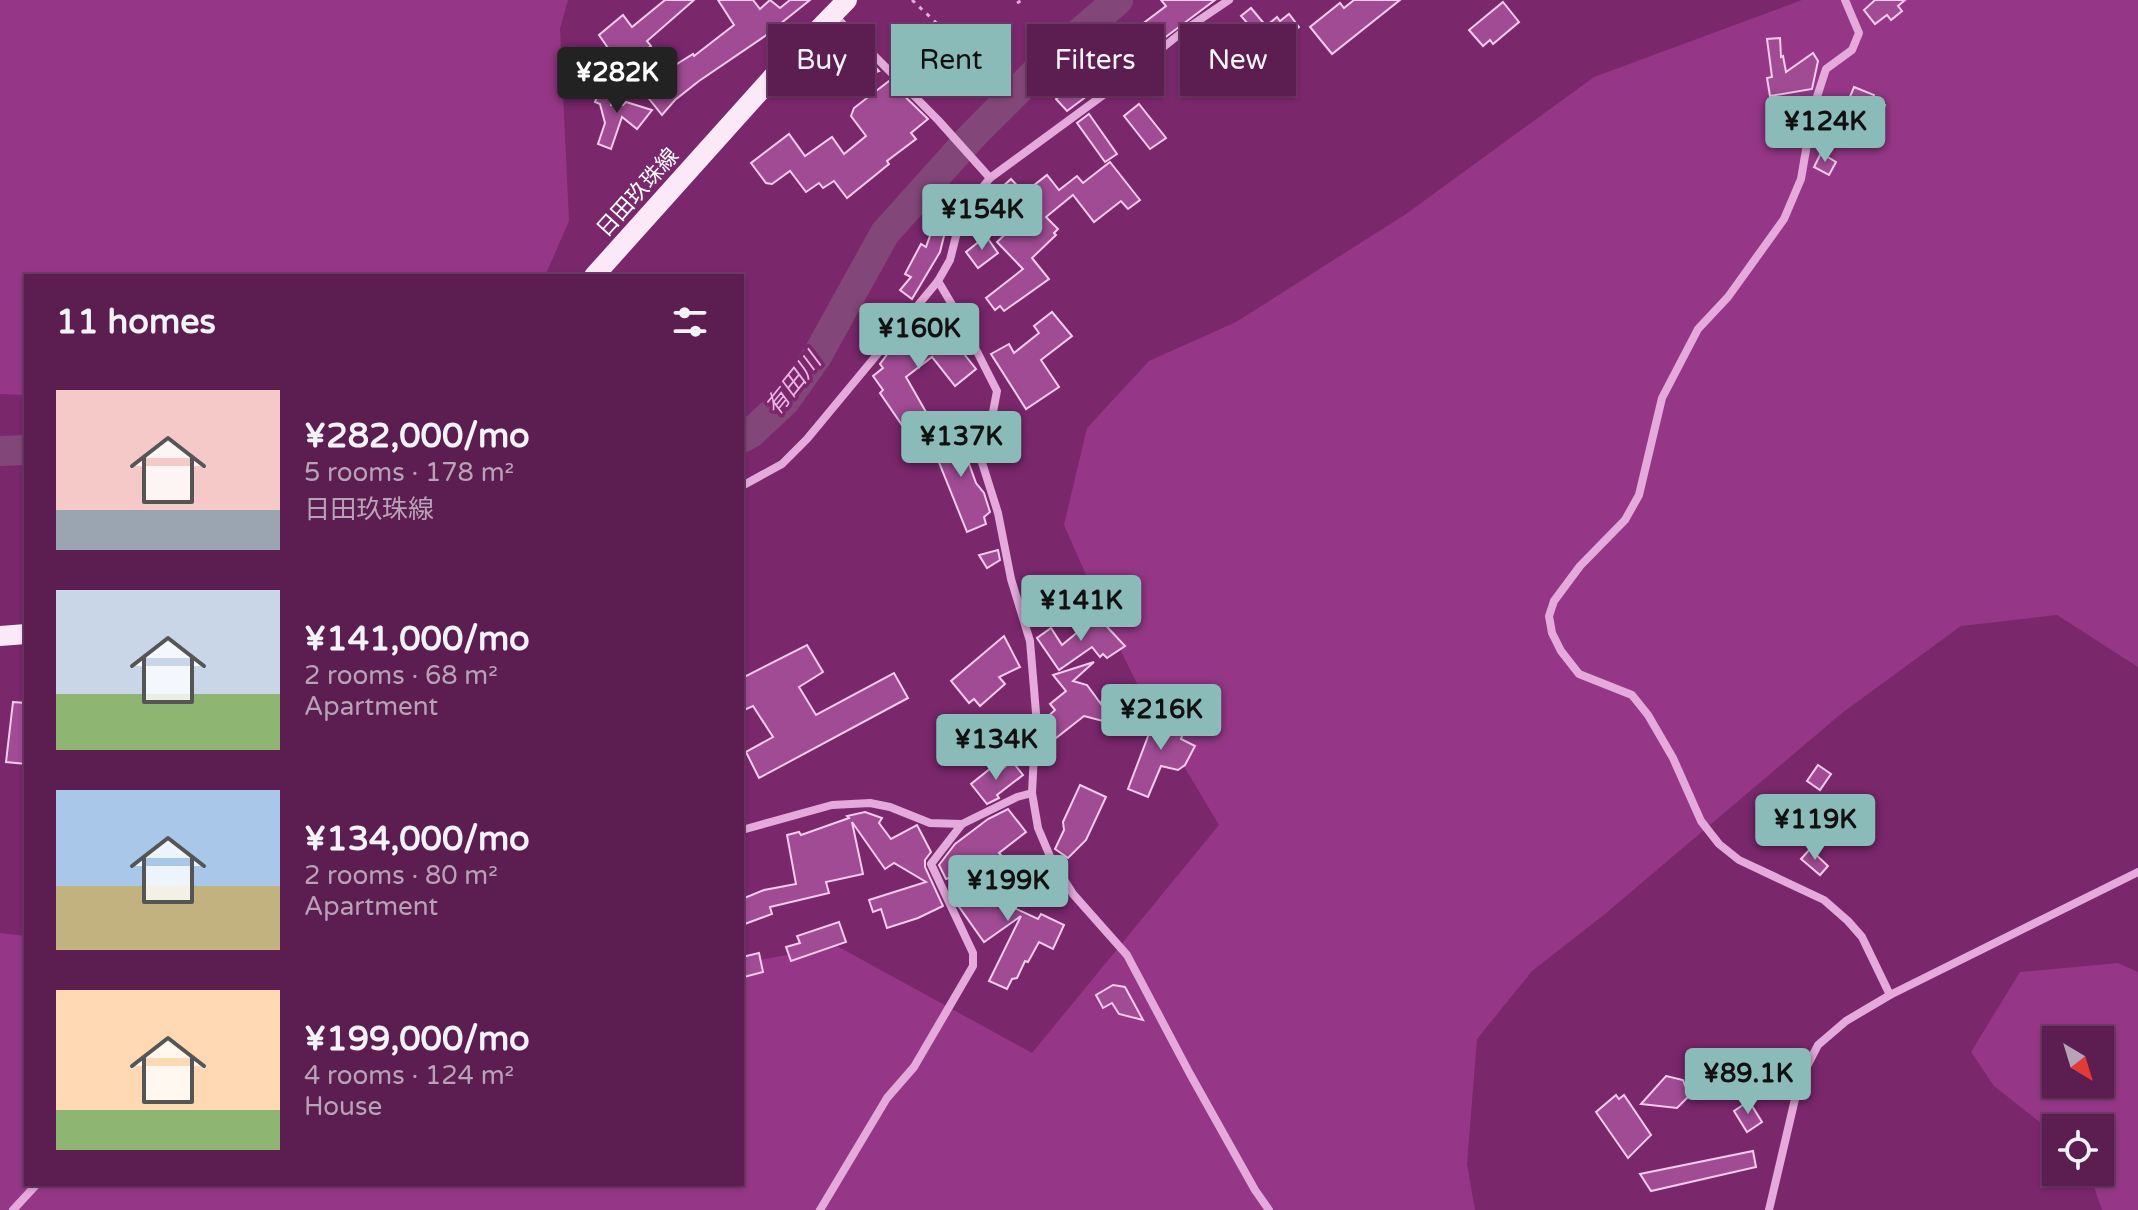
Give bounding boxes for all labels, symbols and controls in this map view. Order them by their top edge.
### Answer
chip: Buy [768,24,875,96]
chip: Rent [891,24,1011,96]
chip: Filters [1027,24,1164,96]
chip: New [1180,24,1296,96]
pin: ¥282K [561,47,673,115]
text: ¥282K [575,57,659,88]
pin: ¥124K [1769,96,1881,164]
text: ¥124K [1783,106,1867,137]
street label: 日田玖珠線 [591,143,684,242]
pin: ¥154K [926,184,1038,252]
text: ¥154K [940,194,1024,225]
icon: filters [668,300,712,344]
text: 11 homes [56,302,216,343]
pin: ¥160K [863,303,975,371]
text: ¥160K [877,313,961,344]
water label: 有田川 [759,345,829,421]
pin: ¥137K [905,411,1017,479]
text: ¥282,000/mo [304,416,530,457]
text: ¥137K [919,421,1003,452]
icon: home [120,422,216,518]
text: 5 rooms · 178 m² [304,457,514,488]
text: 日田玖珠線 [304,494,434,525]
pin: ¥141K [1025,575,1137,643]
text: ¥141K [1039,585,1123,616]
text: ¥141,000/mo [304,619,530,660]
icon: home [120,622,216,718]
text: 2 rooms · 68 m² [304,660,498,691]
pin: ¥216K [1105,684,1217,752]
text: Apartment [304,691,438,722]
text: ¥216K [1119,694,1203,725]
pin: ¥134K [940,714,1052,782]
text: ¥134K [954,724,1038,755]
pin: ¥119K [1759,794,1871,862]
text: ¥119K [1773,804,1857,835]
text: ¥134,000/mo [304,819,530,860]
icon: home [120,822,216,918]
pin: ¥199K [952,855,1064,923]
text: 2 rooms · 80 m² [304,860,498,891]
text: ¥199K [966,865,1050,896]
text: Apartment [304,891,438,922]
text: ¥199,000/mo [304,1019,530,1060]
icon: home [120,1022,216,1118]
north arrow [2042,1026,2114,1098]
map controls [2042,1026,2114,1186]
pin: ¥89.1K [1683,1048,1813,1116]
text: ¥89.1K [1703,1058,1793,1089]
text: 4 rooms · 124 m² [304,1060,514,1091]
text: House [304,1091,382,1122]
button: locate [2042,1114,2114,1186]

